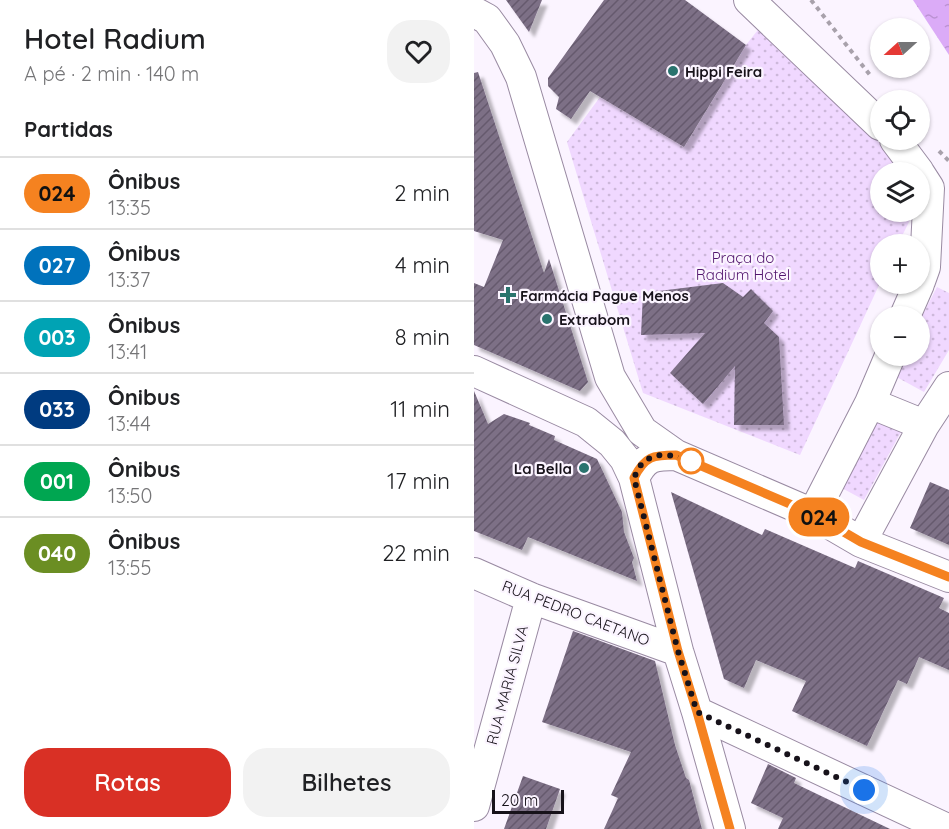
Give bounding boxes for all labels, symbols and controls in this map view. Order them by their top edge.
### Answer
north arrow [870,18,930,78]
map controls [870,18,930,366]
button: heart [387,20,450,83]
text: Hotel Radium [24,21,206,56]
text: A pé · 2 min · 140 m [24,61,199,86]
place label: Hippi Feira [685,62,762,81]
marker: Hippi Feira [666,64,680,78]
button: locate [870,90,930,150]
text: Partidas [24,115,113,143]
button: layers [870,162,930,222]
text: Ônibus [108,167,180,195]
text: 2 min [394,179,450,207]
text: 024 [38,180,76,206]
text: 13:35 [108,195,151,220]
button: + [870,234,930,294]
text: Ônibus [108,239,180,267]
park label: Praça do Radium Hotel [696,248,790,284]
text: 4 min [395,251,450,279]
text: 027 [39,252,75,278]
text: 13:37 [108,267,150,292]
place label: Farmácia Pague Menos [520,286,689,305]
marker: Farmácia Pague Menos [501,288,515,302]
button: − [870,306,930,366]
place label: Extrabom [559,310,630,329]
text: Ônibus [108,311,180,339]
marker: Extrabom [540,312,554,326]
text: 8 min [395,323,450,351]
text: 003 [38,324,76,350]
text: 13:41 [108,339,147,364]
text: Ônibus [108,383,180,411]
text: 11 min [390,395,450,423]
text: 033 [39,396,75,422]
text: 13:44 [108,411,151,436]
unlabelled marker [678,448,704,474]
text: Ônibus [108,455,180,483]
place label: La Bella [514,459,572,478]
marker: La Bella [577,461,591,475]
text: 17 min [387,467,450,495]
text: 001 [40,468,74,494]
text: 13:50 [108,483,152,508]
line badge: 024 [784,498,854,536]
text: 024 [800,504,838,530]
text: Ônibus [108,527,180,555]
text: 22 min [382,539,450,567]
text: 040 [38,540,76,566]
text: 13:55 [108,555,151,580]
street label: RUA PEDRO CAETANO [500,576,652,650]
street label: RUA MARIA SILVA [482,623,532,747]
button: Rotas [24,748,231,817]
button: Bilhetes [243,748,450,817]
your location [849,775,879,805]
scale bar [492,787,564,814]
text: 20 m [501,790,538,810]

